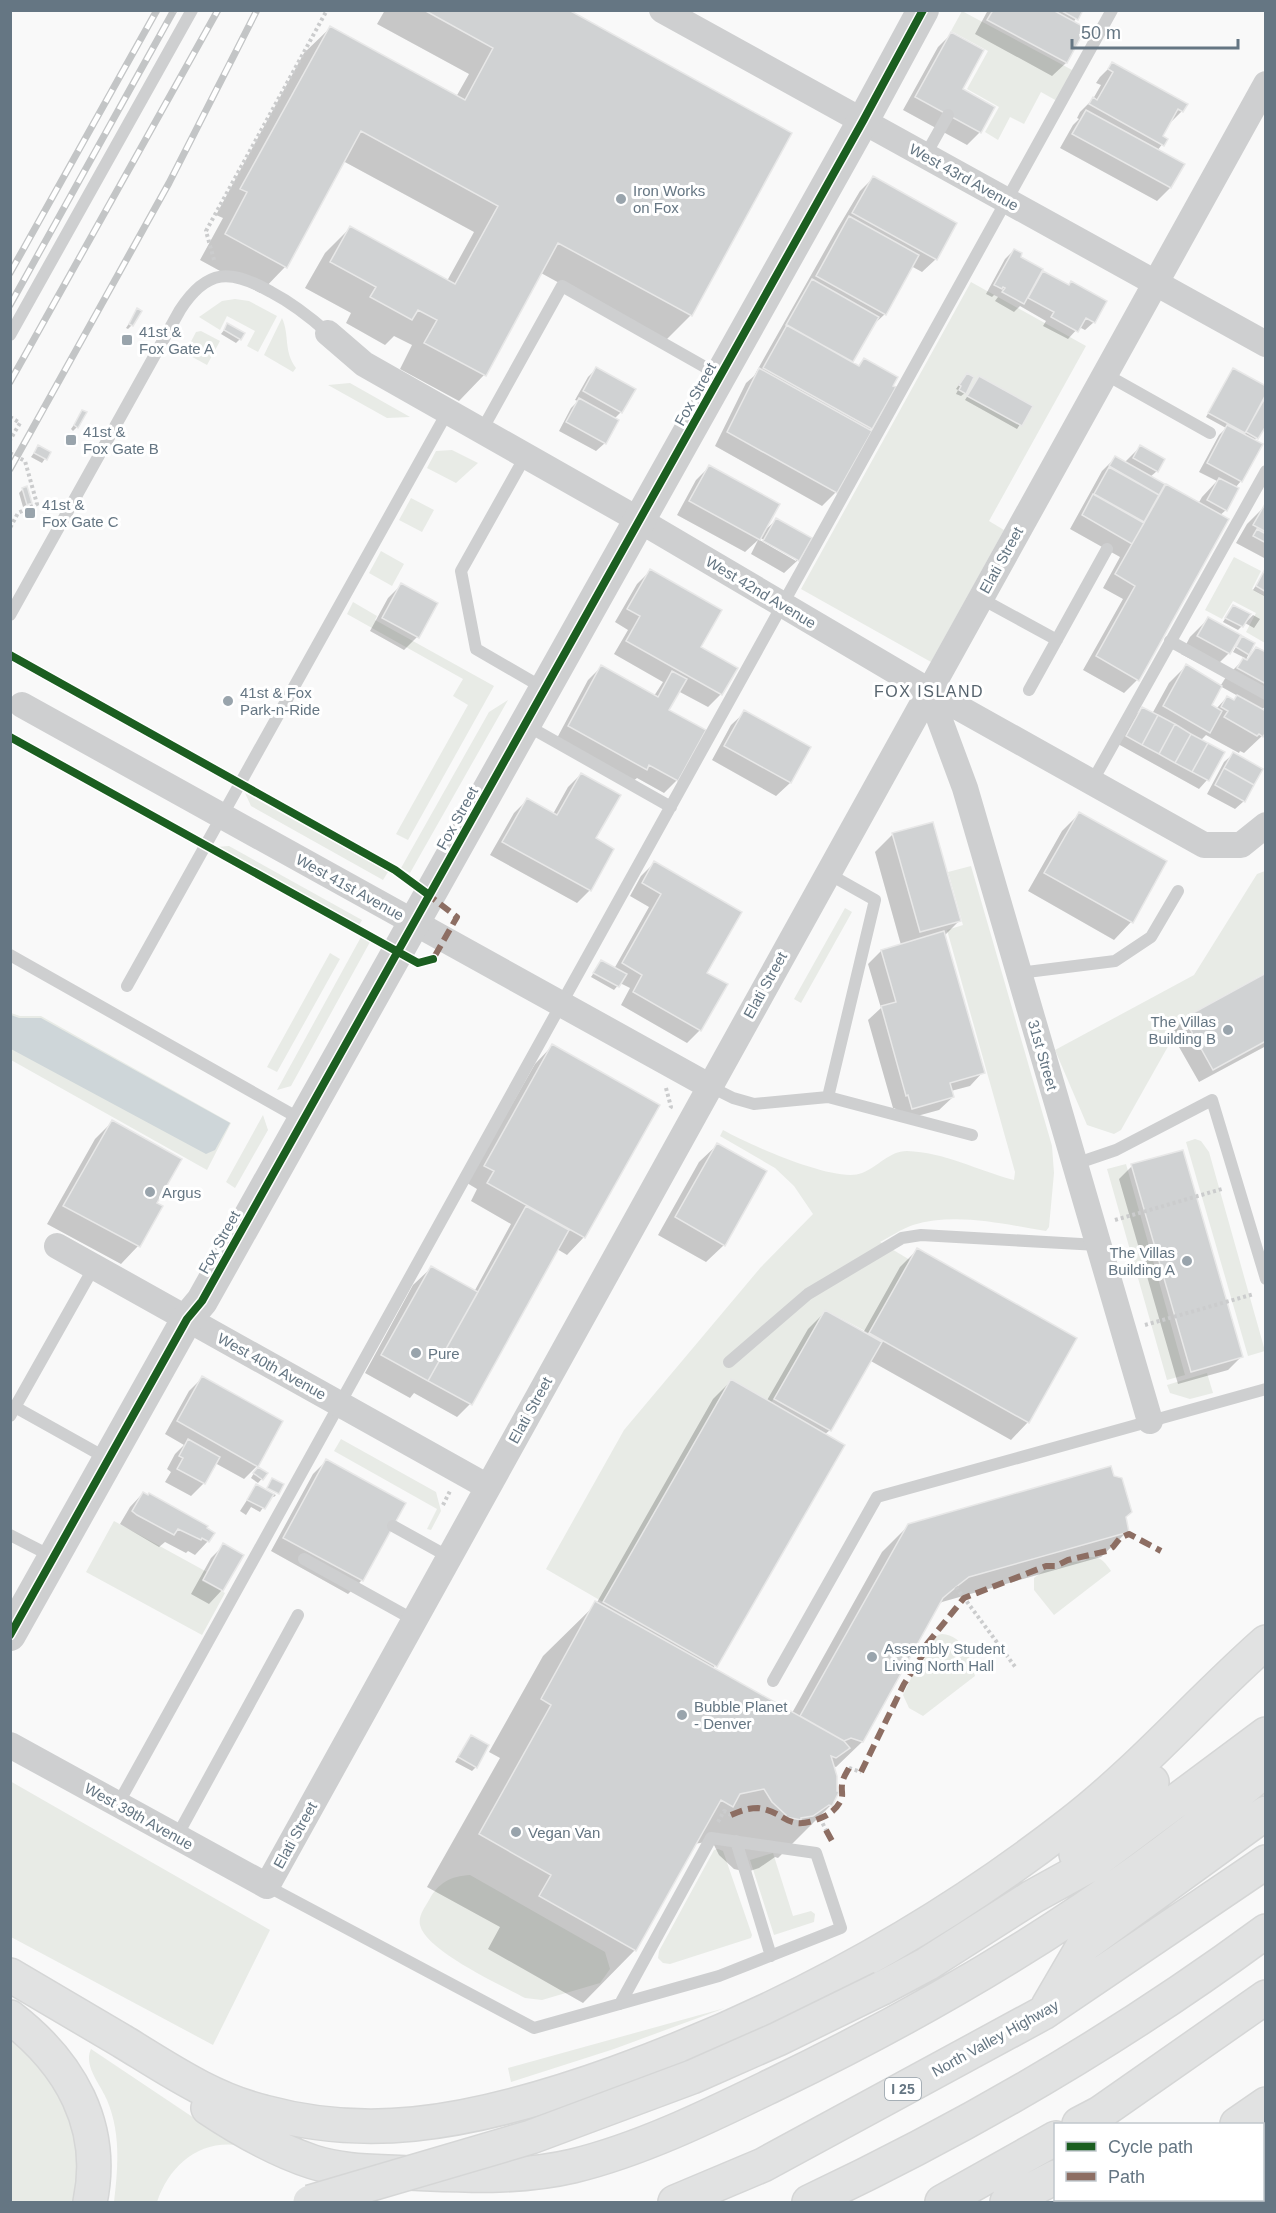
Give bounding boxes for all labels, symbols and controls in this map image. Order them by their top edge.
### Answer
scale bar [1072,12,1238,50]
text: 50 m [1081,23,1121,43]
street label: West 43rd Avenue [907,140,1021,214]
place label: Iron Works on Fox [633,182,705,216]
marker: Iron Works on Fox [614,192,628,206]
place label: 41st & Fox Gate A [139,323,214,357]
marker: 41st & Fox Gate A [120,333,134,347]
street label: Fox Street [671,359,720,428]
place label: 41st & Fox Gate B [83,423,159,457]
marker: 41st & Fox Gate B [64,433,78,447]
place label: 41st & Fox Gate C [42,496,119,530]
marker: 41st & Fox Gate C [23,506,37,520]
street label: Elati Street [976,523,1027,596]
street label: West 42nd Avenue [703,552,819,632]
district label: FOX ISLAND [874,683,984,700]
place label: 41st & Fox Park-n-Ride [240,684,320,718]
marker: 41st & Fox Park-n-Ride [221,694,235,708]
street label: Fox Street [433,783,482,852]
street label: West 41st Avenue [293,850,407,924]
street label: Elati Street [740,948,791,1021]
place label: The Villas Building B [1148,1013,1216,1047]
street label: 31st Street [1025,1018,1061,1093]
marker: The Villas Building B [1221,1023,1235,1037]
place label: Argus [162,1184,201,1201]
marker: Argus [143,1185,157,1199]
street label: Fox Street [195,1207,244,1276]
place label: The Villas Building A [1108,1244,1175,1278]
marker: The Villas Building A [1180,1254,1194,1268]
street label: West 40th Avenue [215,1329,329,1403]
place label: Pure [428,1345,460,1362]
marker: Pure [409,1346,423,1360]
street label: Elati Street [505,1373,556,1446]
place label: Assembly Student Living North Hall [884,1640,1006,1674]
marker: Assembly Student Living North Hall [865,1650,879,1664]
place label: Bubble Planet - Denver [694,1698,788,1732]
marker: Bubble Planet - Denver [675,1708,689,1722]
street label: West 39th Avenue [82,1779,196,1853]
street label: Elati Street [270,1798,321,1871]
place label: Vegan Van [528,1824,600,1841]
marker: Vegan Van [509,1825,523,1839]
street label: North Valley Highway [929,1996,1062,2080]
road number: I 25 [885,2078,921,2100]
legend [1054,2123,1264,2201]
text: Cycle path [1108,2137,1193,2157]
text: Path [1108,2167,1145,2187]

